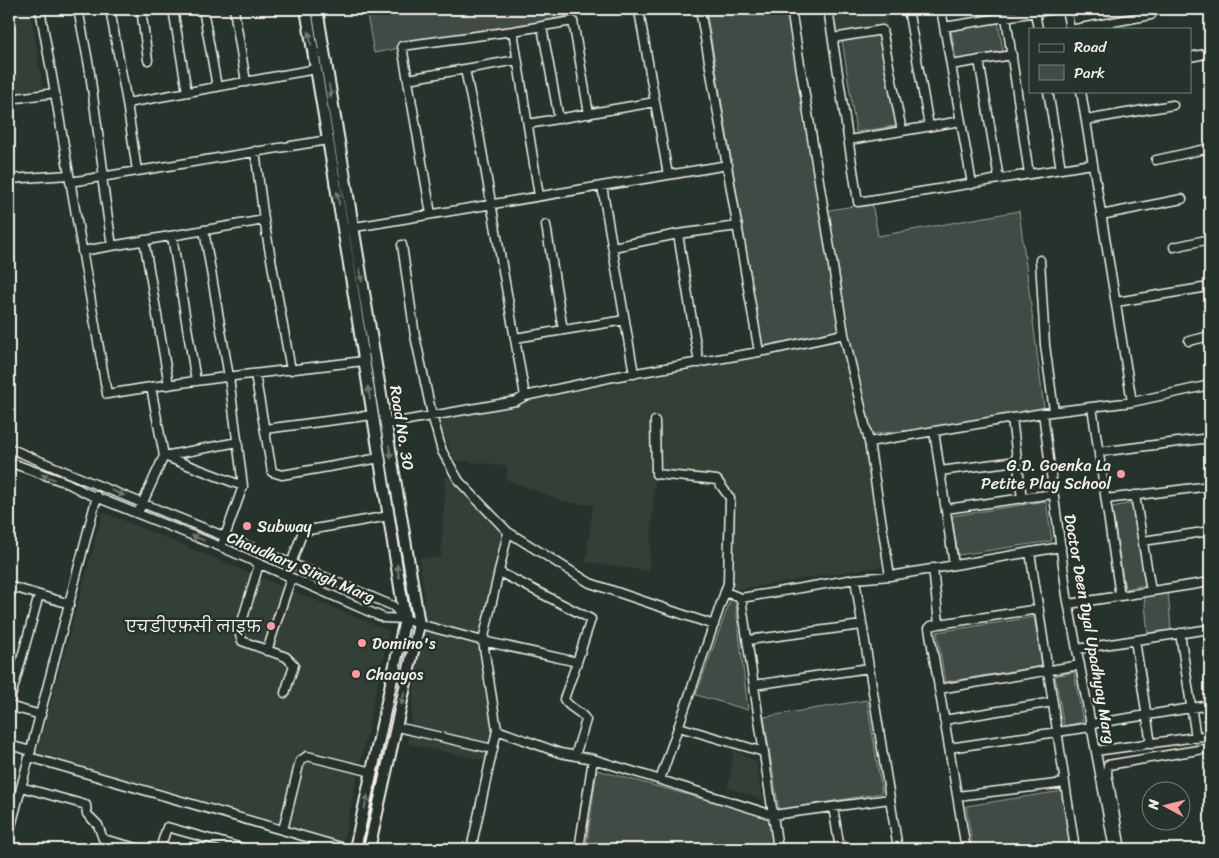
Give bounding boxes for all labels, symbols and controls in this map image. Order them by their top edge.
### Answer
legend [1029,28,1192,92]
one-way arrow [306,29,314,45]
text: Road [1074,34,1107,60]
text: Park [1074,60,1105,86]
one-way arrow [327,84,335,100]
one-way arrow [333,189,341,205]
one-way arrow [357,267,365,283]
street label: Road No. 30 [381,383,423,473]
one-way arrow [365,384,373,400]
one-way arrow [387,445,395,461]
place label: G.D. Goenka La Petite Play School [981,451,1111,498]
marker: G.D. Goenka La Petite Play School [1115,468,1127,480]
one-way arrow [40,473,55,481]
one-way arrow [111,490,125,498]
place label: Subway [257,512,312,541]
street label: Doctor Deen Dyal Upadhyay Marg [1056,512,1124,746]
marker: Subway [241,520,253,532]
street label: Chaudhary Singh Marg [222,523,380,611]
one-way arrow [190,534,205,542]
one-way arrow [393,562,401,578]
place label: एचडीएफ़सी लाइफ़ [124,612,262,641]
marker: एचडीएफ़सी लाइफ़ [265,620,277,632]
place label: Domino's [372,629,436,658]
marker: Domino's [356,637,368,649]
place label: Chaayos [366,660,424,689]
marker: Chaayos [350,668,362,680]
one-way arrow [399,691,407,706]
north arrow [1142,780,1192,830]
one-way arrow [362,794,370,809]
text: N [1140,798,1167,812]

